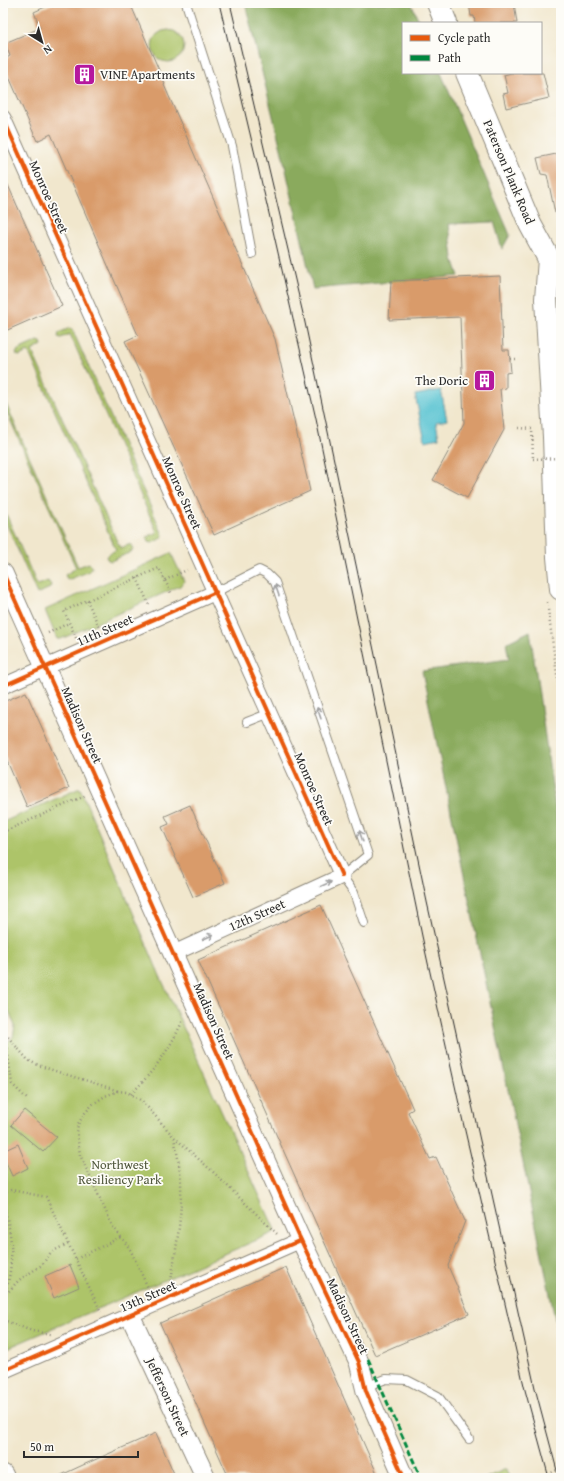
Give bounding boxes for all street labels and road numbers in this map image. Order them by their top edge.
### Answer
street label: Paterson Plank Road [478,117,540,227]
street label: Monroe Street [24,157,74,237]
street label: Monroe Street [157,453,207,533]
street label: 11th Street [74,609,137,651]
street label: Madison Street [57,684,108,767]
street label: Monroe Street [289,749,339,829]
street label: 12th Street [226,894,289,936]
street label: Madison Street [189,980,240,1063]
street label: 13th Street [117,1275,180,1317]
street label: Madison Street [322,1275,374,1358]
street label: Jefferson Street [141,1353,195,1440]

